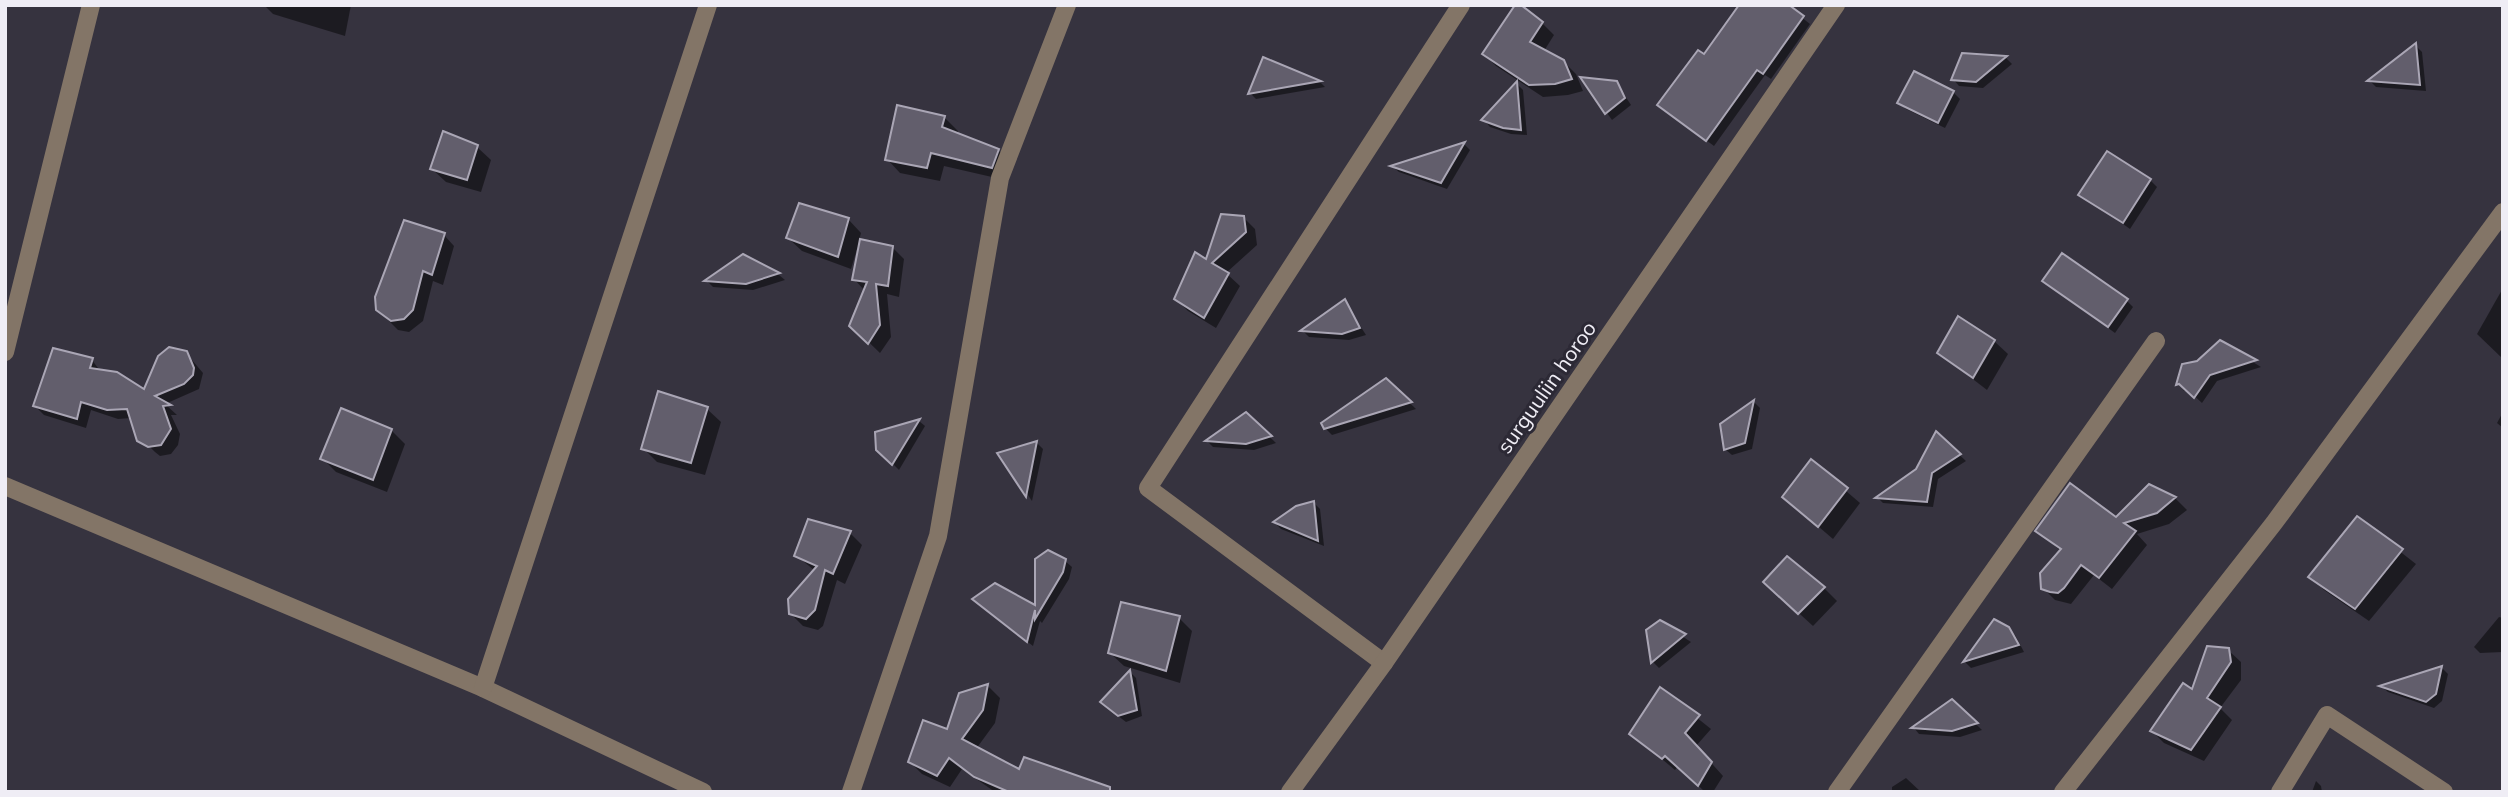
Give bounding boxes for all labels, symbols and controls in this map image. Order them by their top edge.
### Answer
street label: surguuliin horoo [1491,316,1601,458]

